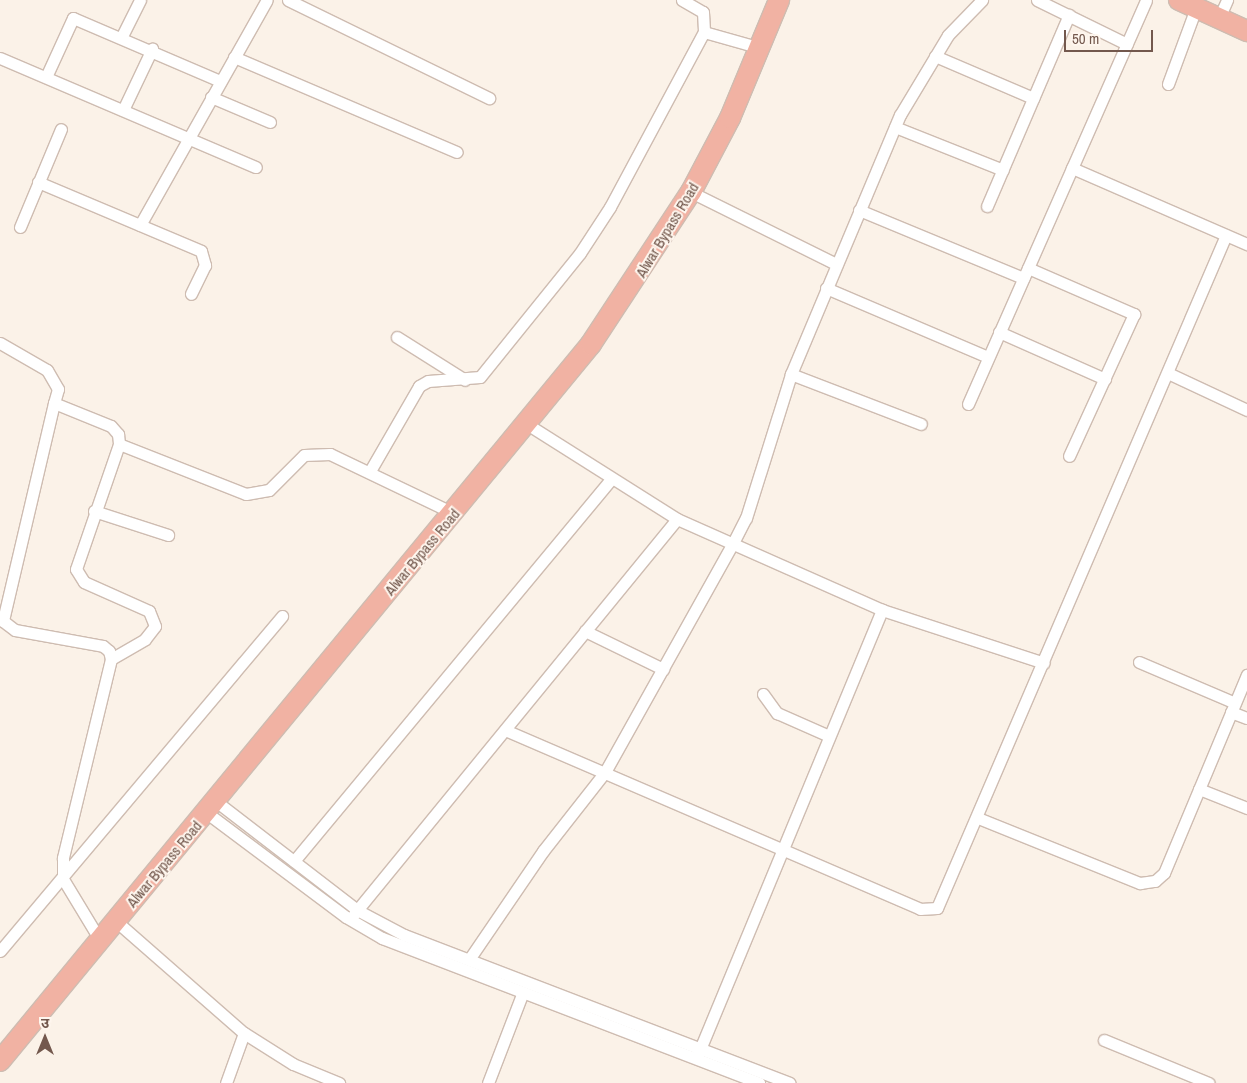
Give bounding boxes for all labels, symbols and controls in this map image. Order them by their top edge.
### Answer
scale bar [1067,20,1156,52]
text: 50 m [1072,28,1099,49]
street label: Alwar Bypass Road [632,179,702,281]
street label: Alwar Bypass Road [381,505,463,599]
street label: Alwar Bypass Road [123,817,205,911]
north arrow [20,1013,70,1063]
text: उ [41,1014,49,1032]

